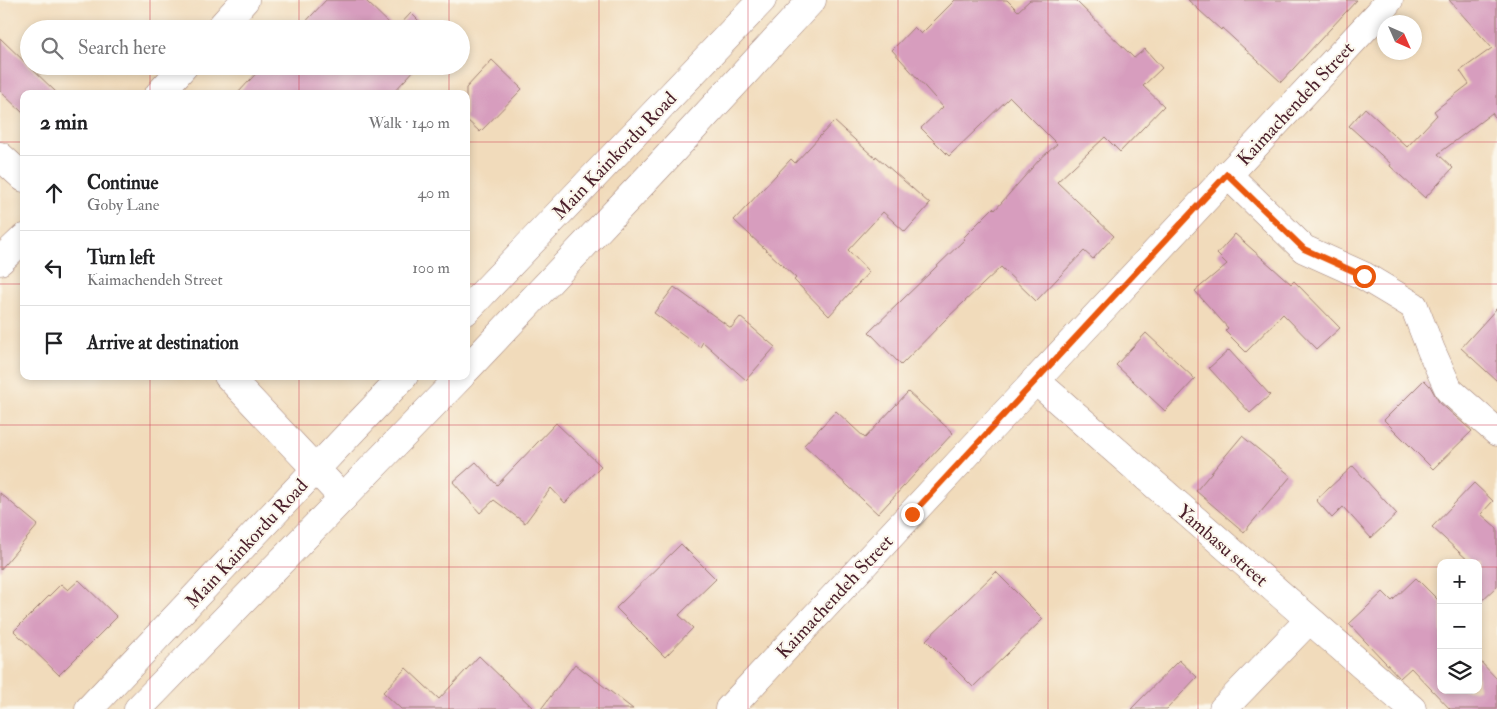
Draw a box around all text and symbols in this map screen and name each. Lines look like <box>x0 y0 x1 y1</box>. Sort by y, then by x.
north arrow <box>1377 15 1422 60</box>
search box <box>20 20 470 75</box>
icon: search <box>38 34 66 62</box>
text: Search here <box>78 36 166 60</box>
street label: Kaimachendeh Street <box>1232 37 1359 171</box>
street label: Main Kainkordu Road <box>548 86 682 225</box>
text: 2 min <box>40 109 88 136</box>
text: Walk · 140 m <box>369 113 450 133</box>
text: Continue <box>87 171 158 195</box>
icon: ahead <box>40 179 68 207</box>
text: 40 m <box>417 183 450 203</box>
text: Goby Lane <box>87 195 159 215</box>
text: Turn left <box>87 246 155 270</box>
icon: left <box>40 254 68 282</box>
text: 100 m <box>412 258 450 278</box>
route start <box>1353 265 1376 288</box>
text: Kaimachendeh Street <box>87 270 223 290</box>
icon: arrive <box>40 329 68 357</box>
text: Arrive at destination <box>87 331 239 355</box>
street label: Main Kainkordu Road <box>180 473 313 614</box>
street label: Yambasu street <box>1172 500 1273 592</box>
route end <box>901 503 924 526</box>
street label: Kaimachendeh Street <box>771 530 898 664</box>
map controls <box>1437 559 1482 694</box>
button: + <box>1437 559 1482 604</box>
button: − <box>1437 604 1482 649</box>
button: layers <box>1437 649 1482 694</box>

